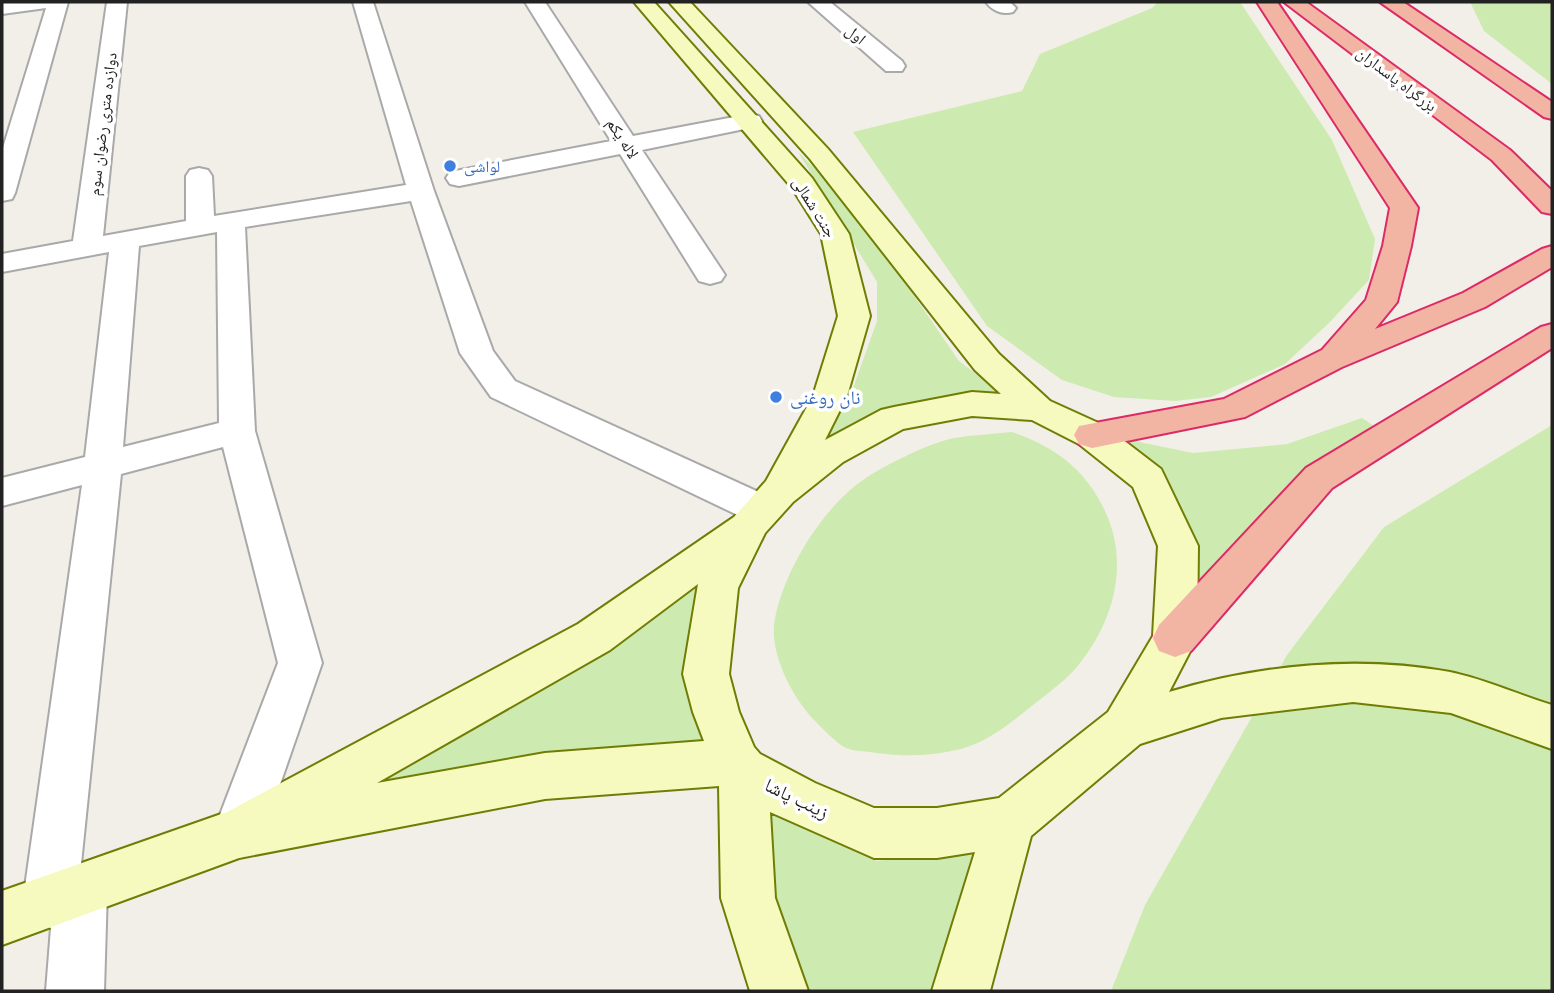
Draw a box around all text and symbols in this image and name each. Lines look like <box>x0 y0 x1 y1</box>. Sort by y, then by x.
street label: اول <box>841 20 870 49</box>
street label: بزرگراه پاسداران <box>1352 42 1441 116</box>
street label: دوازده متری رضوان سوم <box>83 51 122 197</box>
street label: لاله یکم <box>602 114 643 163</box>
place label: لواشی <box>464 156 500 177</box>
marker: لواشی <box>442 158 458 174</box>
street label: جنت شمالی <box>788 173 841 241</box>
place label: نان روغنی <box>790 385 860 409</box>
marker: نان روغنی <box>768 389 784 405</box>
street label: زینب پاشا <box>761 772 833 824</box>

